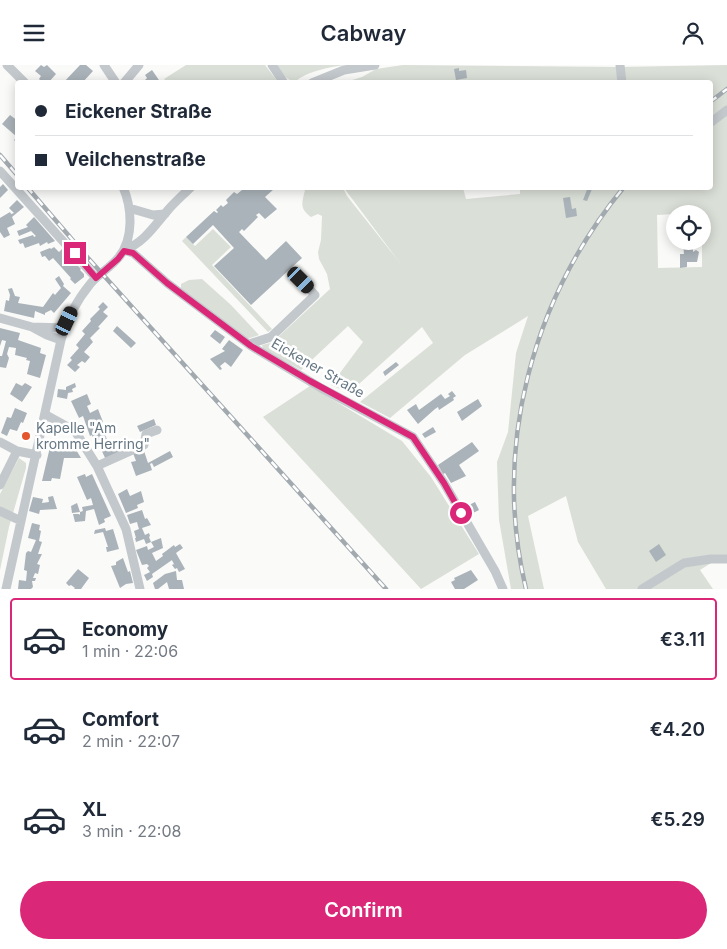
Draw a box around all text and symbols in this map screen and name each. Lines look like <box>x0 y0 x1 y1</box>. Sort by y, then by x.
icon: menu <box>20 19 48 47</box>
icon: person <box>679 19 707 47</box>
text: Cabway <box>321 20 406 46</box>
text: Eickener Straße <box>65 100 212 123</box>
text: Veilchenstraße <box>65 148 206 171</box>
map controls <box>666 205 711 250</box>
button: locate <box>666 205 711 250</box>
route end <box>64 242 86 264</box>
car <box>285 264 316 296</box>
car <box>53 304 80 338</box>
street label: Eickener Straße <box>269 334 368 401</box>
place label: Kapelle "Am kromme Herring" <box>36 419 150 452</box>
marker: Kapelle "Am kromme Herring" <box>20 430 32 442</box>
route start <box>450 502 472 524</box>
icon: car <box>22 617 67 662</box>
text: Economy <box>82 618 168 641</box>
text: €3.11 <box>660 628 705 651</box>
text: 1 min · 22:06 <box>82 641 178 661</box>
icon: car <box>22 707 67 752</box>
text: Comfort <box>82 708 159 731</box>
text: €4.20 <box>650 718 705 741</box>
text: 2 min · 22:07 <box>82 731 180 751</box>
icon: car <box>22 797 67 842</box>
text: XL <box>82 798 107 821</box>
text: €5.29 <box>651 808 705 831</box>
text: 3 min · 22:08 <box>82 821 181 841</box>
button: Confirm <box>20 881 707 939</box>

